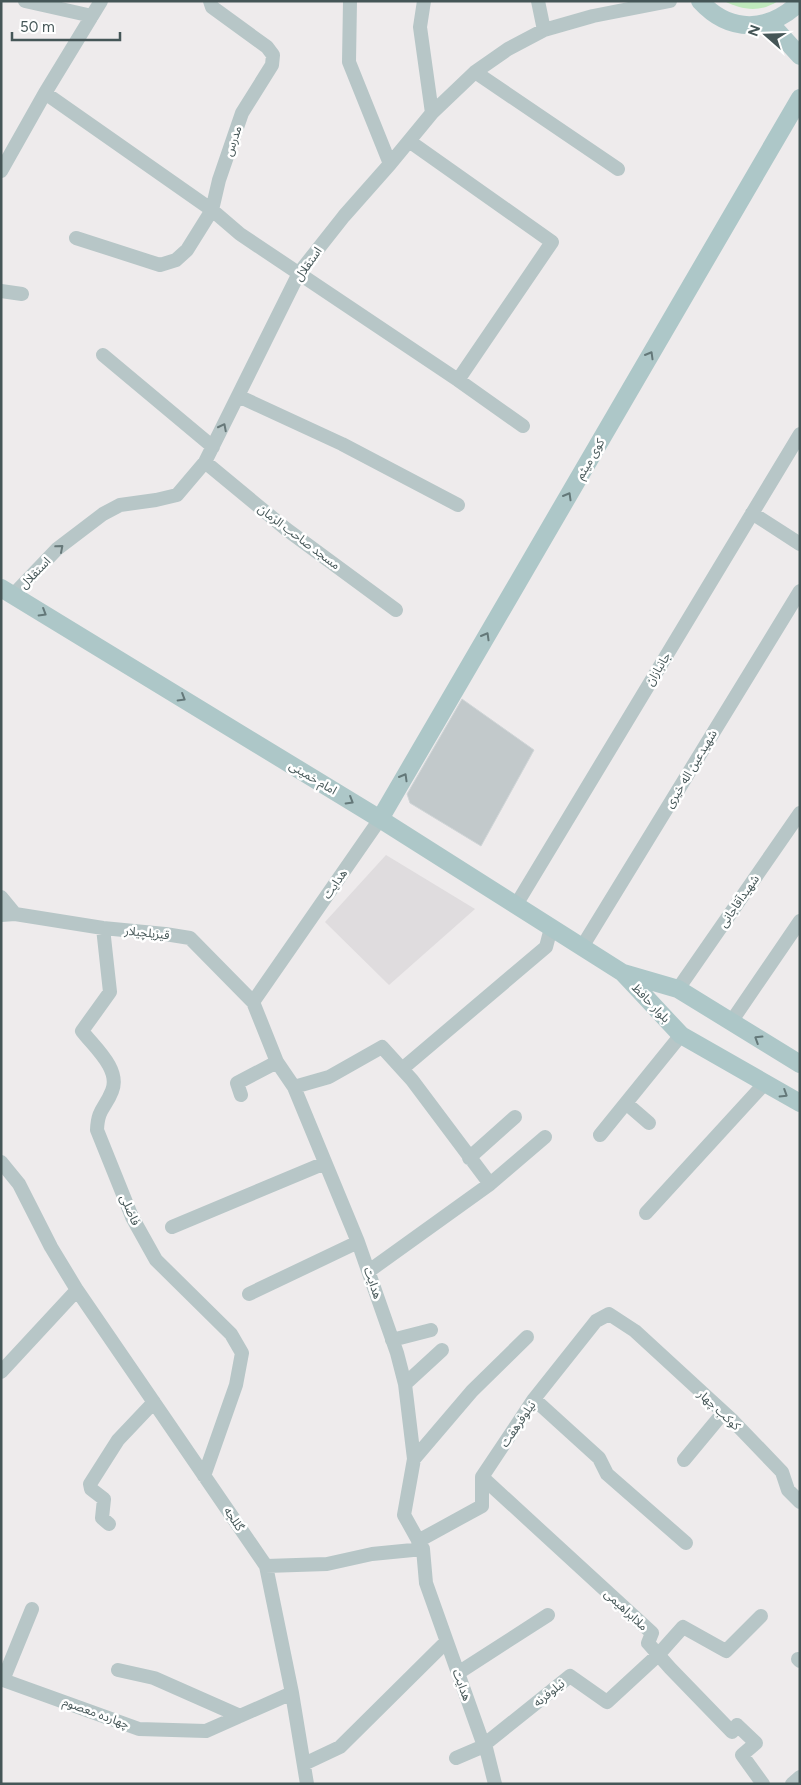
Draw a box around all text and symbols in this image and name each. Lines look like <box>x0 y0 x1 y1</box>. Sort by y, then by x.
scale bar <box>12 10 120 42</box>
north arrow <box>741 10 791 60</box>
text: 50 m <box>20 18 55 36</box>
text: N <box>744 23 764 39</box>
street label: مدرس <box>221 124 245 158</box>
street label: استقلال <box>291 244 325 284</box>
one-way arrow <box>644 352 654 361</box>
one-way arrow <box>217 423 227 432</box>
street label: کوی میثم <box>573 435 609 483</box>
one-way arrow <box>562 492 572 501</box>
street label: مسجد صاحب الزمان <box>255 502 343 573</box>
one-way arrow <box>54 545 63 554</box>
street label: استقلال <box>17 554 53 592</box>
one-way arrow <box>37 606 46 616</box>
one-way arrow <box>480 633 490 642</box>
street label: جانبازان <box>643 650 673 688</box>
one-way arrow <box>176 691 185 701</box>
street label: شهیدعین اله خیری <box>662 727 720 811</box>
street label: امام خمینی <box>286 758 339 799</box>
one-way arrow <box>398 773 408 782</box>
one-way arrow <box>345 794 354 804</box>
street label: هدایت <box>320 866 350 902</box>
street label: شهیدآقاجانی <box>716 872 762 930</box>
street label: قیزیلچیلار <box>123 924 170 943</box>
street label: بلوار حافظ <box>629 981 673 1025</box>
one-way arrow <box>755 1035 764 1045</box>
one-way arrow <box>779 1087 788 1097</box>
street label: فاضلی <box>117 1192 143 1228</box>
street label: هدایت <box>361 1265 385 1301</box>
street label: کوکب چهار <box>694 1386 744 1435</box>
street label: نیلوفرهفت <box>498 1398 539 1450</box>
street label: گللجه <box>221 1504 248 1534</box>
street label: ملاابراهیمی <box>601 1586 651 1634</box>
street label: هدایت <box>450 1667 474 1703</box>
street label: نیلوفرنه <box>531 1676 567 1710</box>
street label: چهارده معصوم <box>60 1695 131 1733</box>

